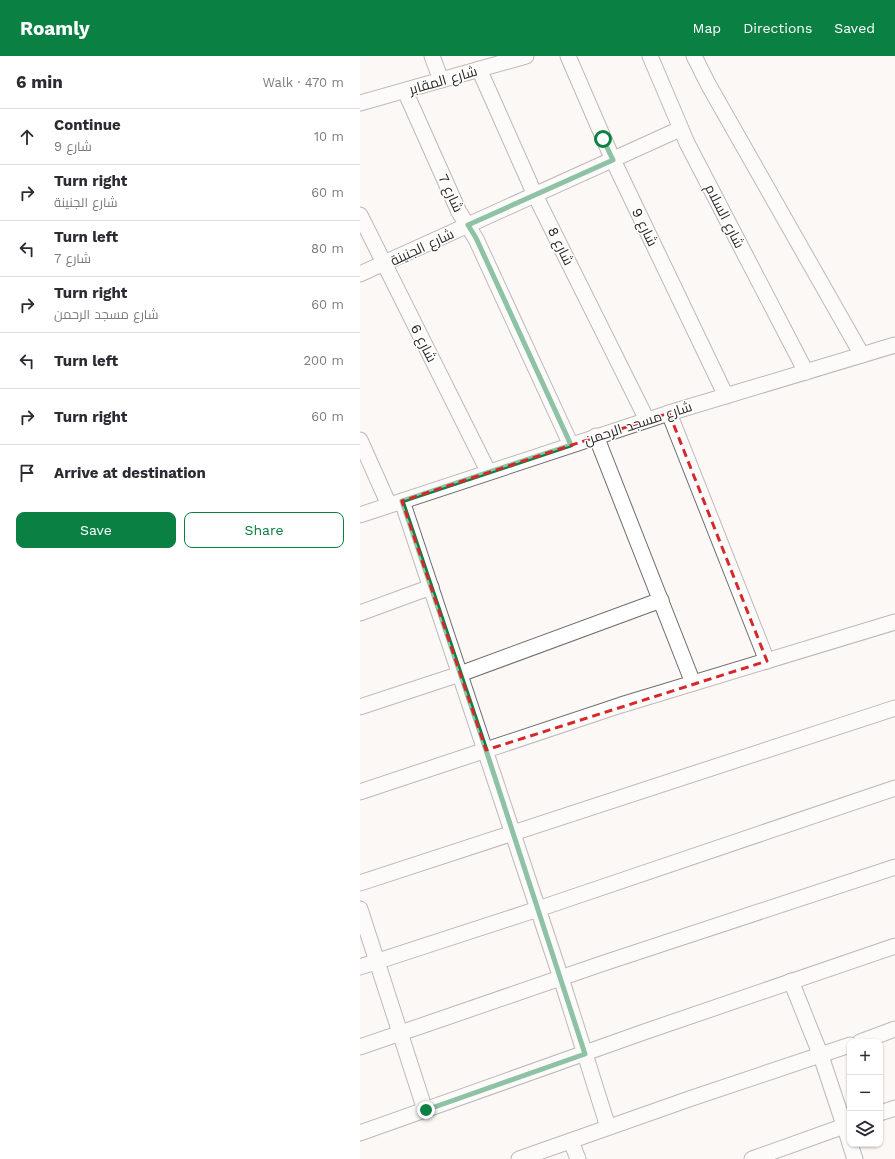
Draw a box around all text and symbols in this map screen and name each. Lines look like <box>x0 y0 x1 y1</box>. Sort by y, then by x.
text: Roamly <box>20 17 90 40</box>
text: Map <box>693 20 721 36</box>
text: Directions <box>743 20 812 36</box>
text: Saved <box>834 20 875 36</box>
street label: شارع المقابر <box>406 63 479 99</box>
text: 6 min <box>16 72 63 92</box>
text: Walk · 470 m <box>263 75 344 90</box>
text: Continue <box>54 116 121 134</box>
icon: ahead <box>16 126 38 148</box>
text: 10 m <box>314 129 344 144</box>
route start <box>594 130 612 148</box>
text: شارع 9 <box>54 139 92 154</box>
text: Turn right <box>54 172 127 190</box>
street label: شارع 7 <box>434 172 467 215</box>
street label: شارع السلام <box>700 181 748 252</box>
icon: right <box>16 182 38 204</box>
text: 60 m <box>311 185 344 200</box>
text: شارع الجنينة <box>54 195 118 210</box>
street label: شارع 9 <box>628 205 661 249</box>
street label: شارع 8 <box>544 224 577 268</box>
street label: شارع الجنينة <box>388 225 457 270</box>
text: Turn left <box>54 228 118 246</box>
icon: left <box>16 238 38 260</box>
text: 80 m <box>311 241 344 256</box>
text: شارع 7 <box>54 251 91 266</box>
text: Turn right <box>54 284 127 302</box>
icon: right <box>16 294 38 316</box>
text: 60 m <box>311 297 344 312</box>
text: شارع مسجد الرحمن <box>54 307 158 322</box>
street label: شارع 6 <box>407 321 440 365</box>
icon: left <box>16 350 38 372</box>
text: Turn left <box>54 352 118 370</box>
text: 200 m <box>303 353 344 368</box>
street label: شارع مسجد الرحمن <box>582 398 694 449</box>
icon: right <box>16 406 38 428</box>
text: Turn right <box>54 408 127 426</box>
text: 60 m <box>311 409 344 424</box>
icon: arrive <box>16 462 38 484</box>
text: Arrive at destination <box>54 464 206 482</box>
button: Save <box>16 512 176 548</box>
button: Share <box>184 512 344 548</box>
map controls <box>847 1039 883 1147</box>
button: + <box>847 1039 883 1075</box>
button: − <box>847 1075 883 1111</box>
route end <box>417 1101 435 1119</box>
button: layers <box>847 1111 883 1147</box>

